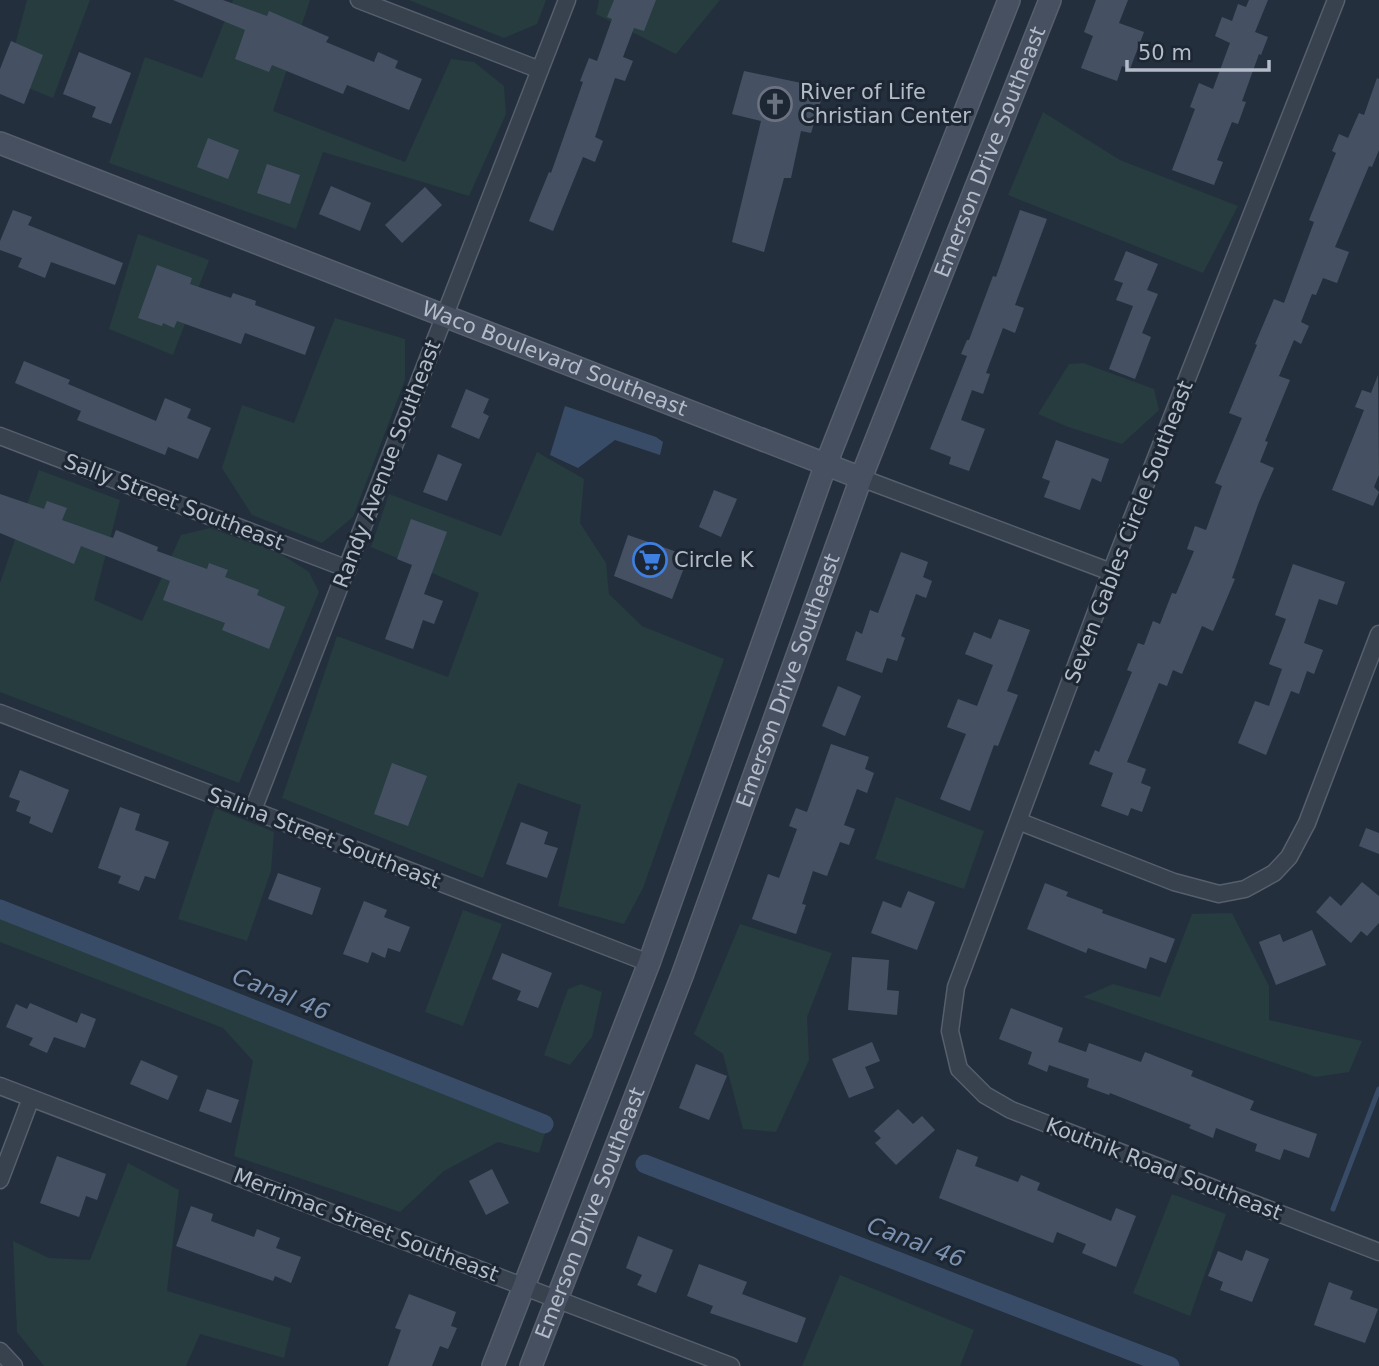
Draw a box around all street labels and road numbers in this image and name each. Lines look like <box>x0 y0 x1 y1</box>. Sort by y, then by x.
street label: Emerson Drive Southeast <box>930 23 1050 281</box>
street label: Waco Boulevard Southeast <box>419 296 690 421</box>
street label: Randy Avenue Southeast <box>329 337 445 591</box>
street label: Seven Gables Circle Southeast <box>1060 377 1198 687</box>
street label: Sally Street Southeast <box>61 449 287 555</box>
street label: Emerson Drive Southeast <box>732 551 845 811</box>
street label: Salina Street Southeast <box>204 783 444 893</box>
street label: Emerson Drive Southeast <box>531 1084 650 1342</box>
street label: Koutnik Road Southeast <box>1043 1113 1285 1225</box>
street label: Merrimac Street Southeast <box>230 1163 502 1287</box>

